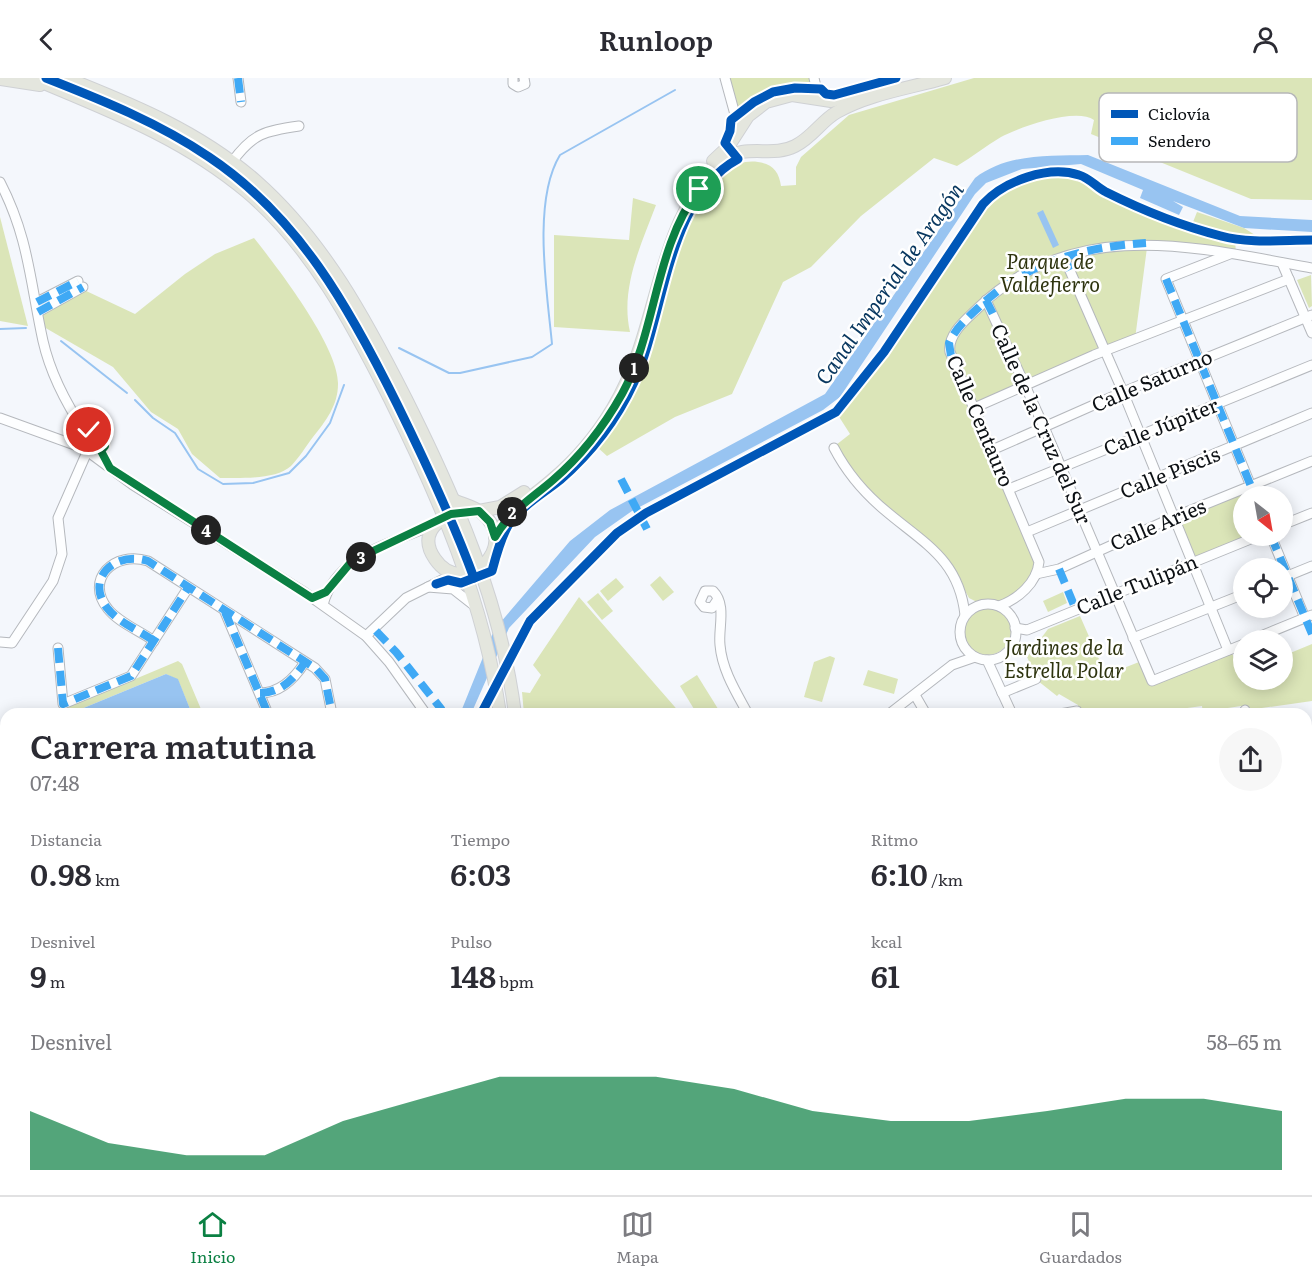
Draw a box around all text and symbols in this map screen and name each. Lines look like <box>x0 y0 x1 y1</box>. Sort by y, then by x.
text: Runloop <box>599 19 713 59</box>
icon: back <box>30 23 63 56</box>
icon: person <box>1249 23 1282 56</box>
legend <box>1099 93 1297 162</box>
text: Ciclovía <box>1148 101 1211 125</box>
text: Sendero <box>1148 128 1211 152</box>
pin <box>673 163 724 214</box>
icon: arrive <box>682 172 715 205</box>
water label: Canal Imperial de Aragón <box>806 175 970 390</box>
park label: Parque de Valdefierro <box>1000 245 1100 298</box>
street label: Calle de la Cruz del Sur <box>985 318 1101 529</box>
street label: Calle Saturno <box>1086 340 1216 418</box>
street label: Calle Centauro <box>941 350 1023 491</box>
pin: 1 <box>619 353 649 383</box>
text: 1 <box>631 356 637 380</box>
street label: Calle Júpiter <box>1098 388 1223 462</box>
pin <box>63 404 114 455</box>
icon: check <box>72 413 105 446</box>
street label: Calle Piscis <box>1115 437 1224 505</box>
north arrow <box>1233 486 1293 546</box>
map controls <box>1233 486 1293 690</box>
street label: Calle Aries <box>1105 489 1210 557</box>
pin: 2 <box>497 497 527 527</box>
text: 2 <box>508 500 516 524</box>
pin: 4 <box>191 515 221 545</box>
text: 4 <box>201 518 211 542</box>
pin: 3 <box>346 542 376 572</box>
text: 3 <box>357 545 365 569</box>
street label: Calle Tulipán <box>1071 545 1202 621</box>
button: locate <box>1233 558 1293 618</box>
button: layers <box>1233 630 1293 690</box>
park label: Jardines de la Estrella Polar <box>1004 631 1124 684</box>
text: Carrera matutina <box>30 720 316 769</box>
button: share <box>1219 728 1282 791</box>
text: 07:48 <box>30 767 80 797</box>
text: Distancia <box>30 827 102 851</box>
text: Tiempo <box>450 827 510 851</box>
text: Ritmo <box>871 827 918 851</box>
text: 0.98 <box>30 851 92 895</box>
text: 6:03 <box>450 851 511 895</box>
text: 6:10 <box>871 851 928 895</box>
text: km <box>92 867 120 891</box>
text: /km <box>928 867 963 891</box>
text: Desnivel <box>30 929 95 953</box>
text: Pulso <box>450 929 492 953</box>
text: kcal <box>871 929 902 953</box>
text: 9 <box>30 953 47 997</box>
text: 148 <box>450 953 496 997</box>
text: 61 <box>871 953 900 997</box>
text: m <box>47 969 65 993</box>
text: bpm <box>496 969 534 993</box>
text: Desnivel <box>30 1026 112 1056</box>
text: 58–65 m <box>1207 1026 1282 1056</box>
tab: Inicio <box>190 1208 235 1268</box>
tab: Mapa <box>616 1208 659 1268</box>
tab: Guardados <box>1039 1208 1122 1268</box>

